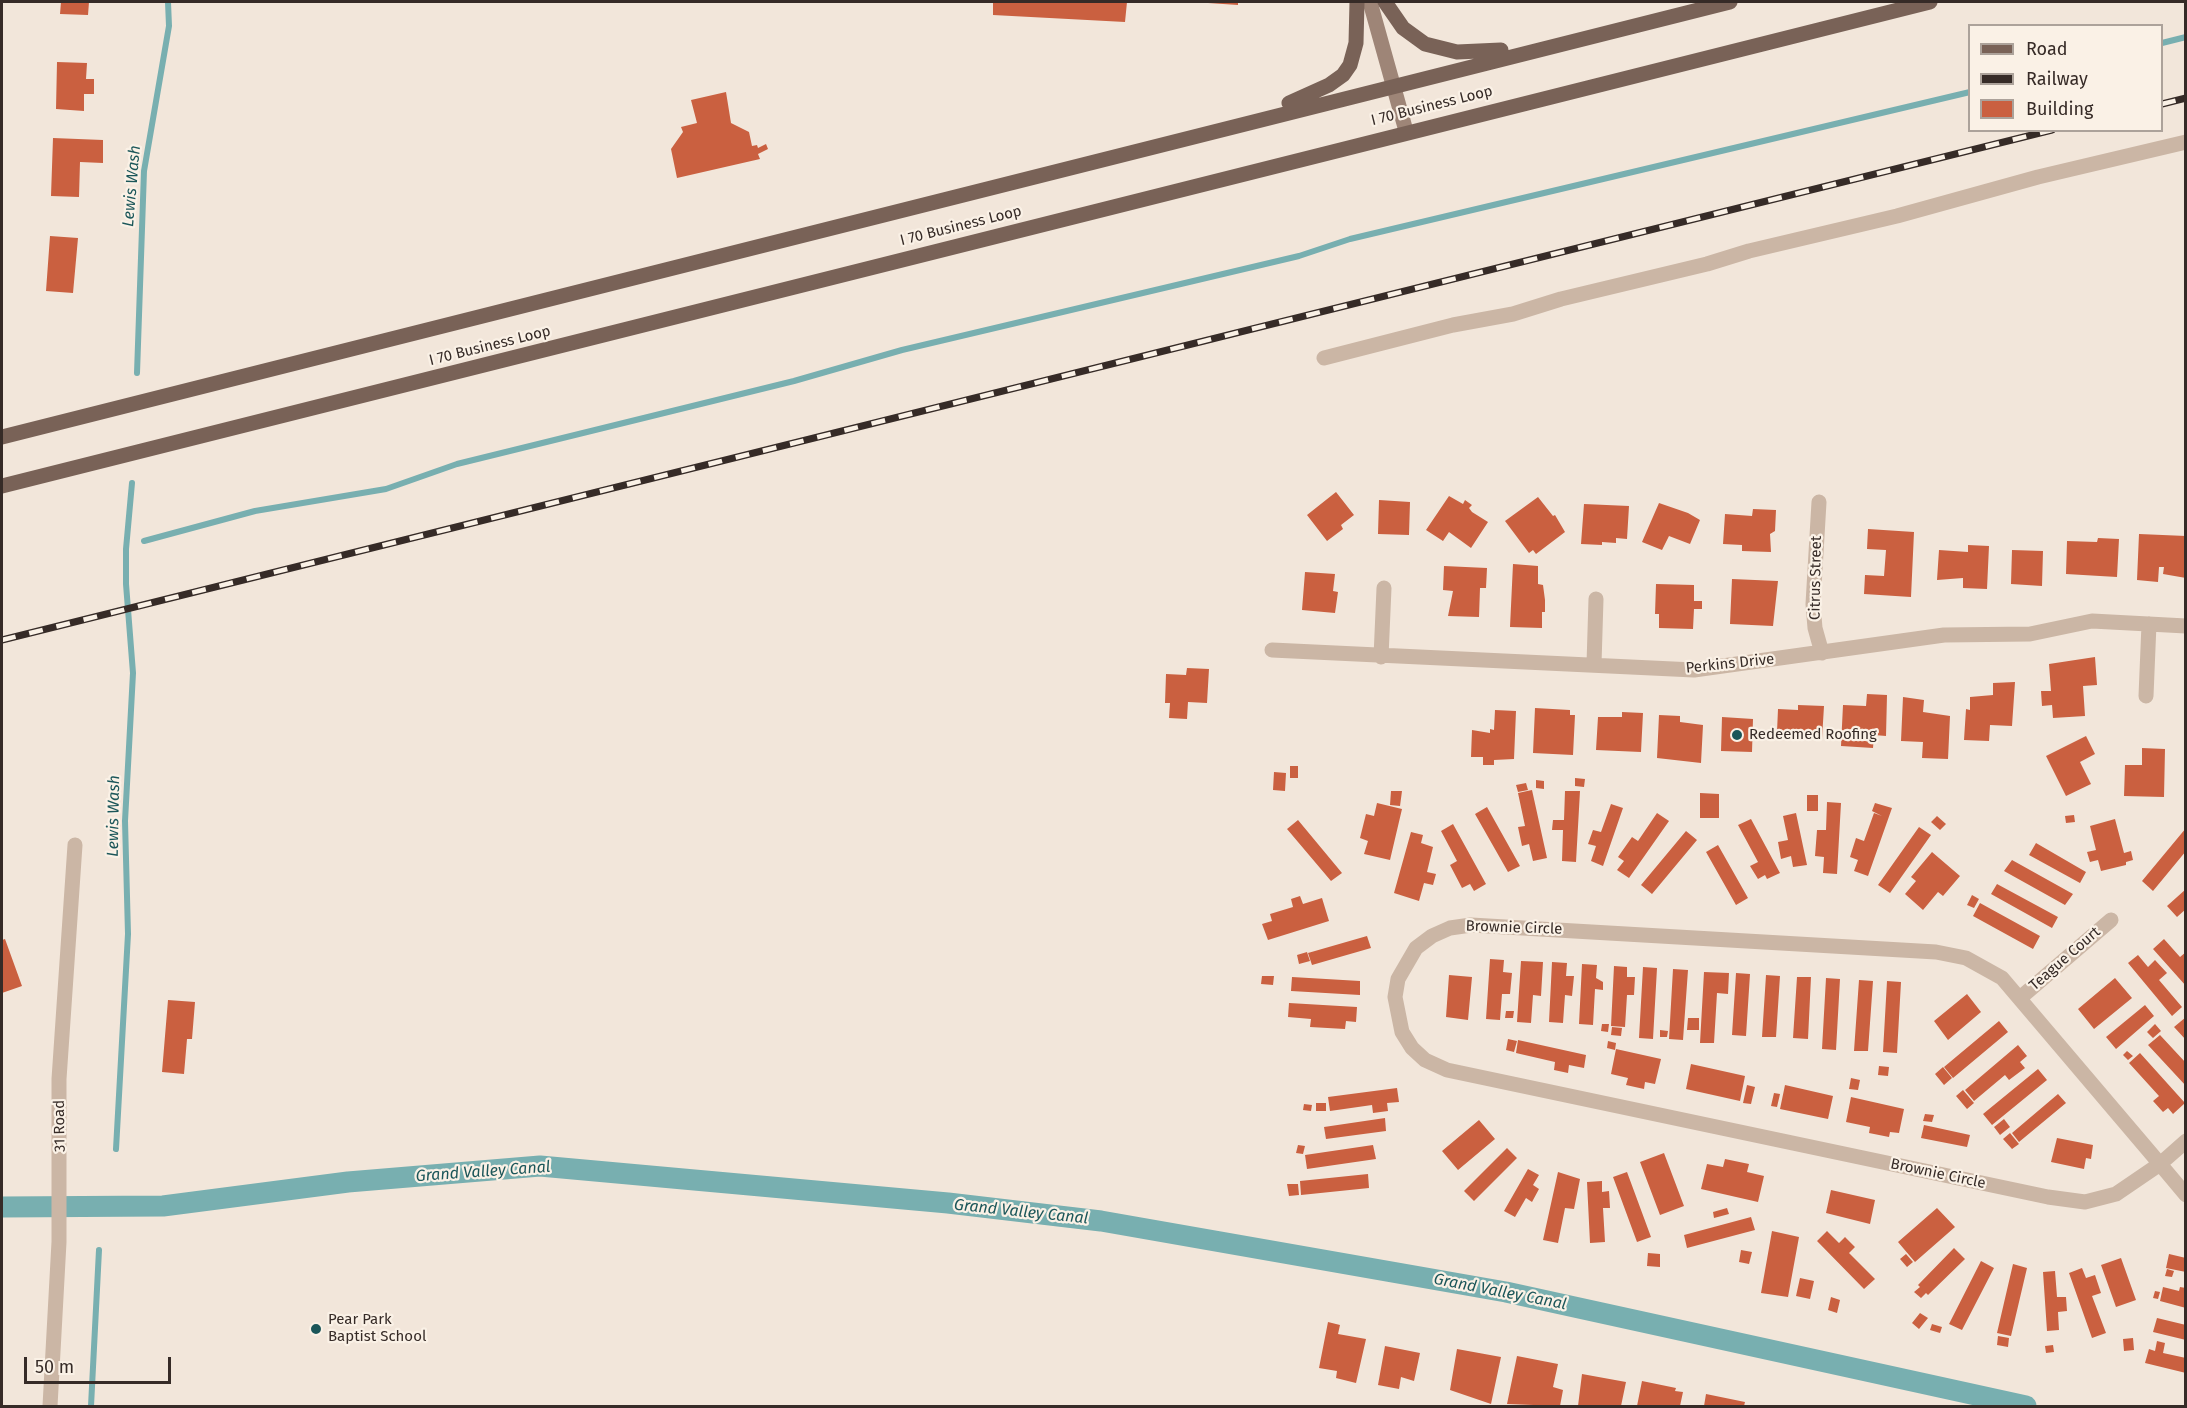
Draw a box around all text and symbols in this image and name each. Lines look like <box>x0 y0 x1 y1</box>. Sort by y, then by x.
legend <box>1968 24 2163 132</box>
text: Road <box>2026 38 2068 60</box>
text: Railway <box>2026 68 2088 90</box>
street label: I 70 Business Loop <box>1369 82 1495 130</box>
text: Building <box>2026 98 2093 120</box>
water label: Lewis Wash <box>119 144 145 228</box>
street label: I 70 Business Loop <box>898 202 1024 250</box>
street label: I 70 Business Loop <box>427 322 553 370</box>
street label: Citrus Street <box>1806 536 1826 620</box>
street label: Perkins Drive <box>1685 650 1775 678</box>
place label: Redeemed Roofing <box>1749 726 1877 744</box>
marker: Redeemed Roofing <box>1730 728 1744 742</box>
water label: Lewis Wash <box>104 775 124 857</box>
street label: Brownie Circle <box>1465 917 1563 939</box>
street label: Teague Court <box>2026 923 2104 995</box>
street label: 31 Road <box>51 1100 69 1152</box>
street label: Brownie Circle <box>1889 1155 1987 1193</box>
water label: Grand Valley Canal <box>415 1158 551 1186</box>
water label: Grand Valley Canal <box>953 1195 1089 1229</box>
water label: Grand Valley Canal <box>1432 1270 1568 1314</box>
place label: Pear Park Baptist School <box>328 1311 426 1346</box>
marker: Pear Park Baptist School <box>309 1322 323 1336</box>
scale bar <box>27 1345 174 1383</box>
text: 50 m <box>35 1356 74 1378</box>

